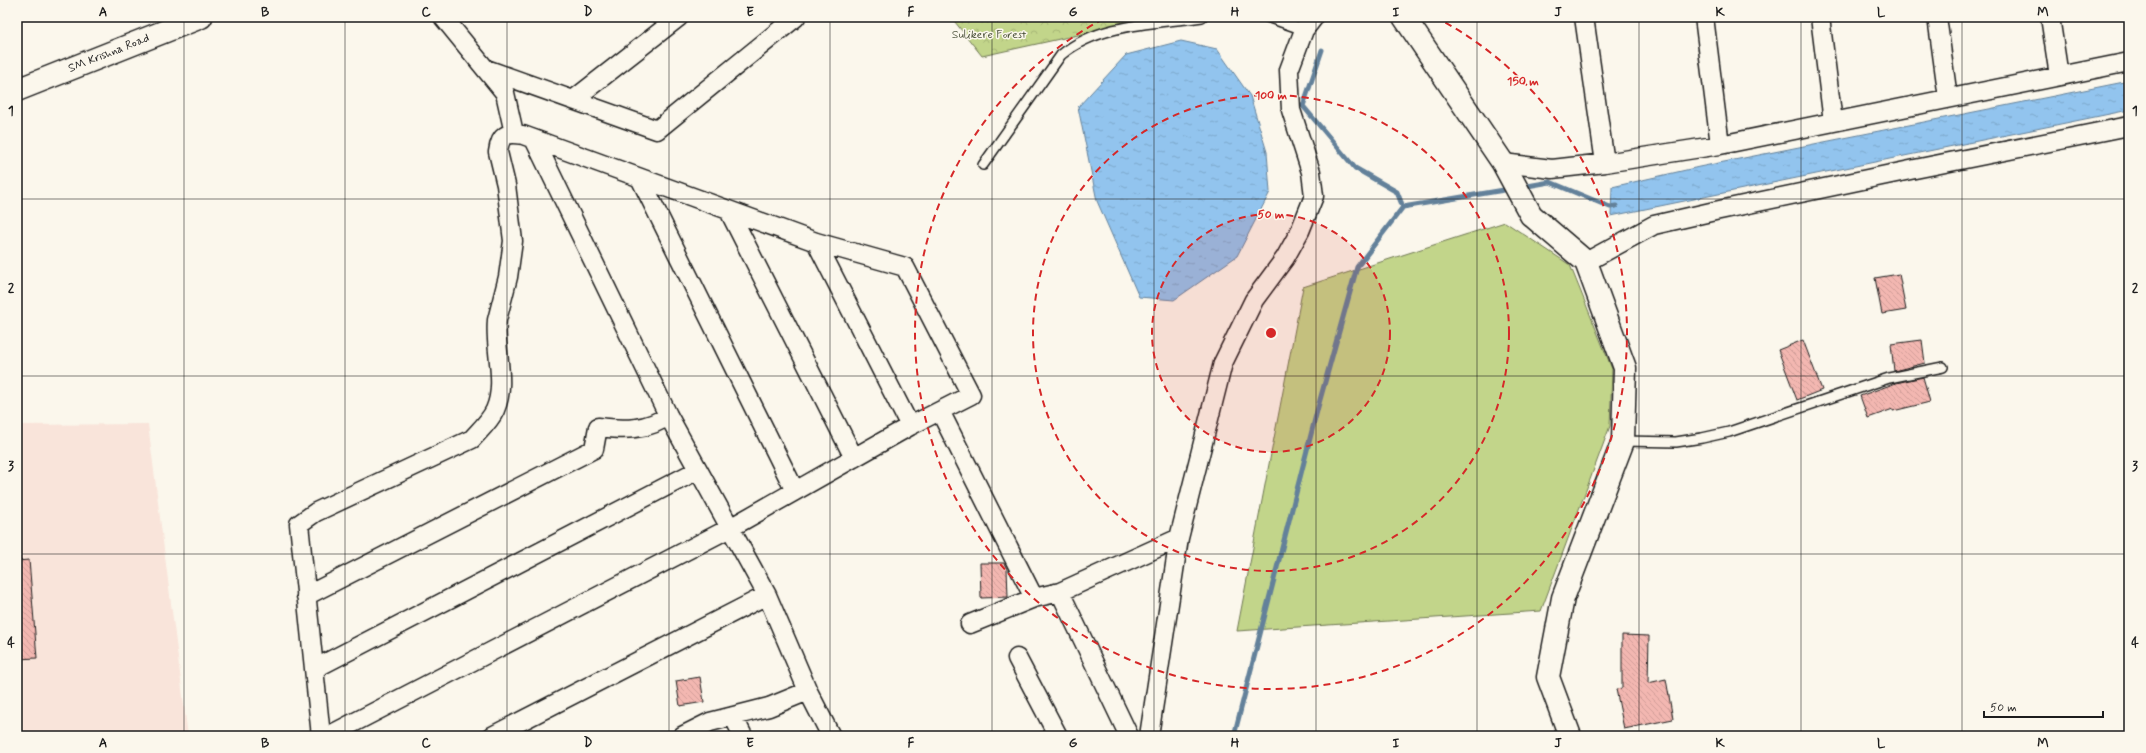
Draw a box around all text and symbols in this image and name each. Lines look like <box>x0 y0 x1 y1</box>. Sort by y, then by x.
text: A <box>99 4 107 21</box>
text: B <box>261 4 270 21</box>
text: C <box>421 4 431 21</box>
text: D <box>584 4 593 21</box>
text: E <box>746 4 754 21</box>
text: F <box>908 4 915 21</box>
text: G <box>1069 4 1078 21</box>
text: H <box>1231 4 1240 21</box>
text: I <box>1393 4 1400 21</box>
text: J <box>1554 4 1562 21</box>
text: K <box>1715 4 1725 21</box>
text: L <box>1877 4 1886 21</box>
text: M <box>2037 4 2049 21</box>
park label: Sulikere Forest <box>952 27 1027 43</box>
street label: SM Krishna Road <box>66 30 152 77</box>
text: 150 m <box>1507 74 1539 90</box>
text: 100 m <box>1255 88 1288 104</box>
text: 1 <box>8 103 14 120</box>
text: 1 <box>2132 103 2138 120</box>
text: 50 m <box>1258 207 1285 223</box>
text: 2 <box>8 280 15 297</box>
text: 2 <box>2132 280 2139 297</box>
centre of rings <box>1264 326 1278 340</box>
text: 3 <box>8 458 14 475</box>
text: 3 <box>2132 458 2138 475</box>
text: 4 <box>7 635 15 652</box>
text: 4 <box>2131 635 2139 652</box>
scale bar <box>1984 693 2103 719</box>
text: 50 m <box>1990 700 2017 716</box>
text: A <box>99 735 107 752</box>
text: B <box>261 735 270 752</box>
text: C <box>421 735 431 752</box>
text: D <box>584 735 593 752</box>
text: E <box>746 735 754 752</box>
text: F <box>908 735 915 752</box>
text: G <box>1069 735 1078 752</box>
text: H <box>1231 735 1240 752</box>
text: I <box>1393 735 1400 752</box>
text: J <box>1554 735 1562 752</box>
text: K <box>1715 735 1725 752</box>
text: L <box>1877 735 1886 752</box>
text: M <box>2037 735 2049 752</box>

